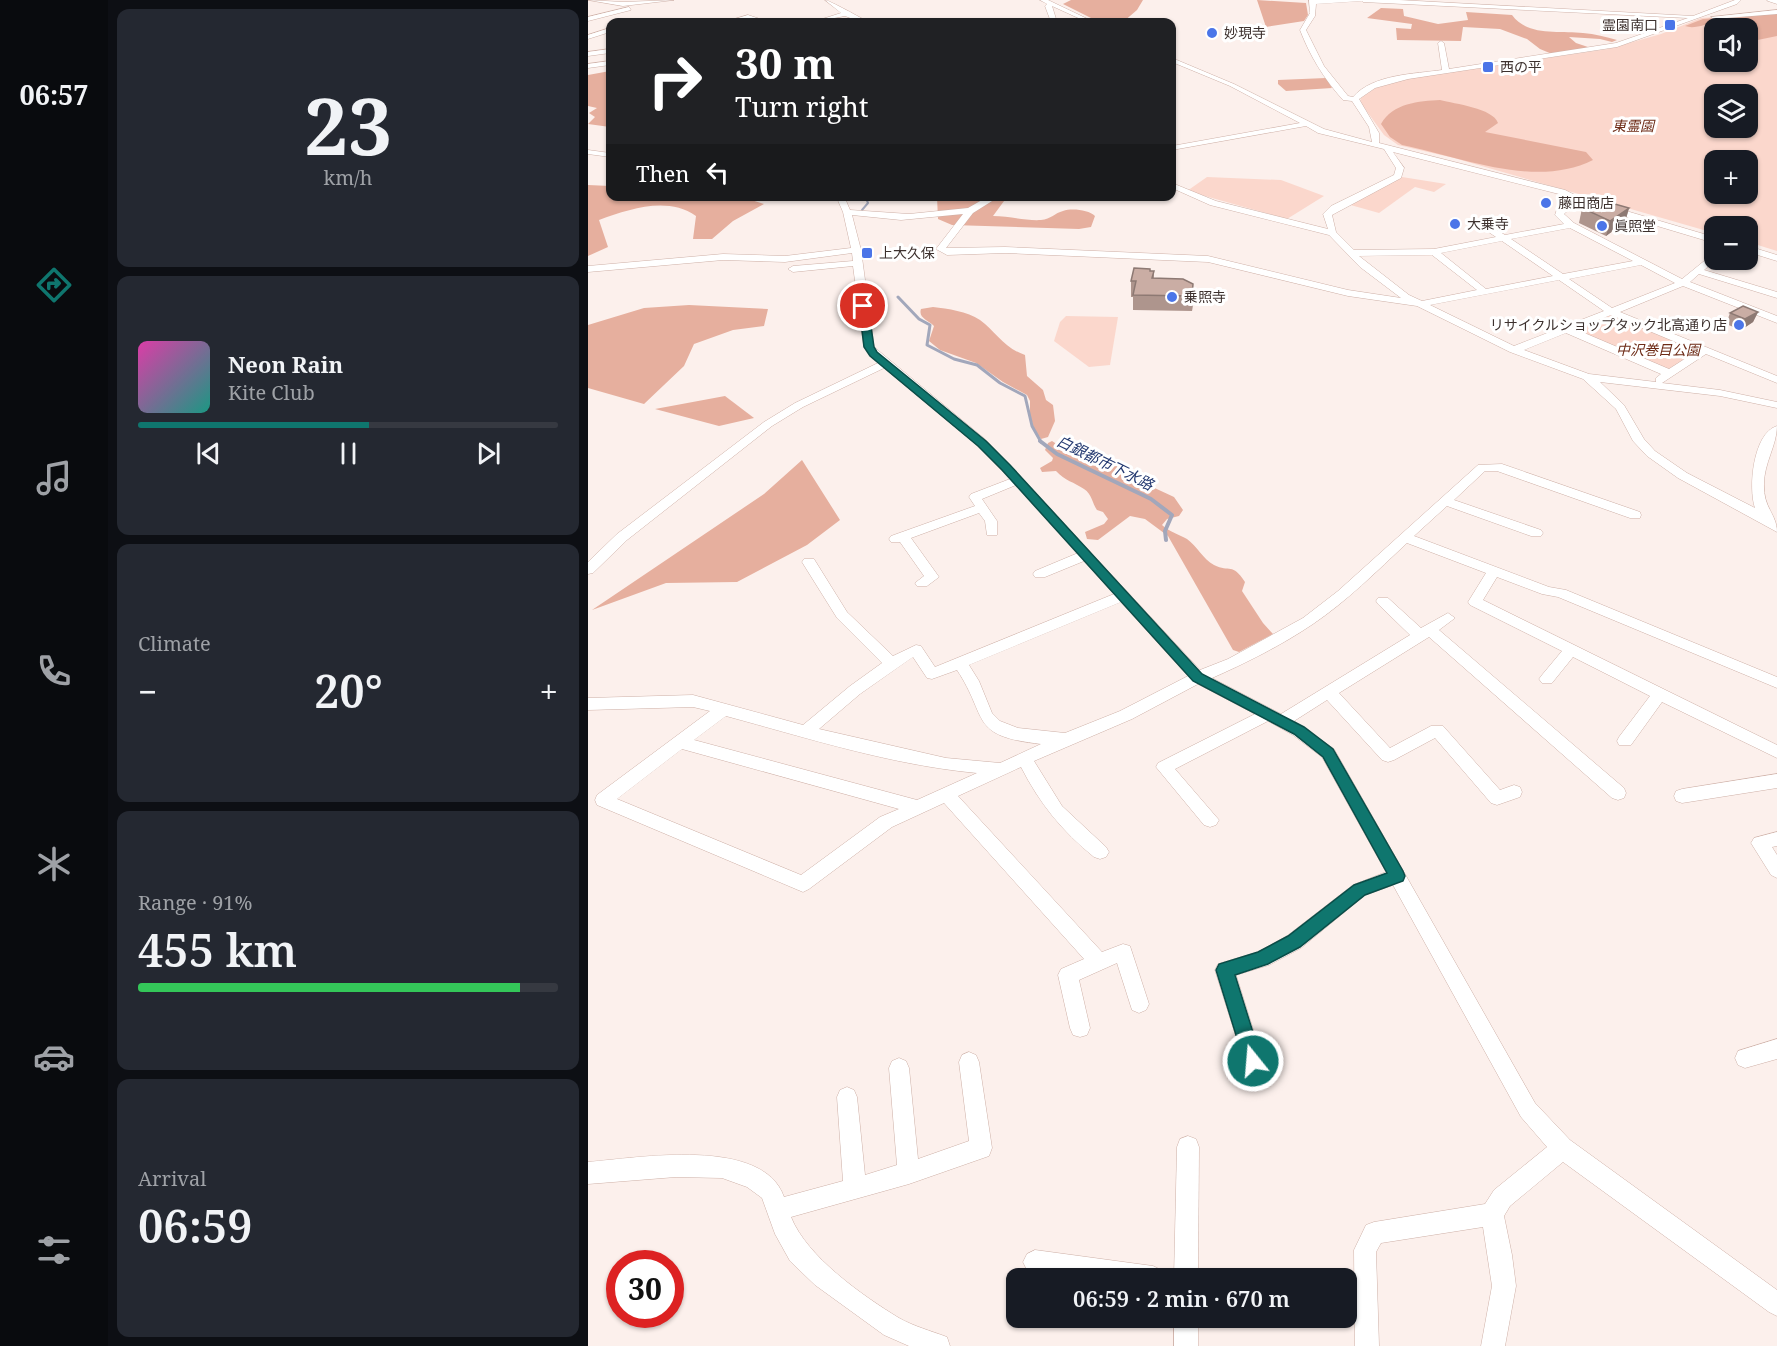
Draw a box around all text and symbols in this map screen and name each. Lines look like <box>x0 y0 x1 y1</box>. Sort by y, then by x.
place label: 霊園南口 <box>1602 15 1658 34</box>
marker: 霊園南口 <box>1663 18 1677 32</box>
map controls <box>1704 18 1758 270</box>
button: sound <box>1704 18 1758 72</box>
place label: 妙現寺 <box>1224 23 1266 42</box>
marker: 妙現寺 <box>1205 26 1219 40</box>
text: 30 m <box>735 34 835 91</box>
icon: right <box>636 42 714 120</box>
place label: 西の平 <box>1500 57 1542 76</box>
marker: 西の平 <box>1481 60 1495 74</box>
text: 23 <box>304 72 392 178</box>
text: 06:57 <box>19 76 89 113</box>
button: layers <box>1704 84 1758 138</box>
text: Turn right <box>735 88 868 125</box>
park label: 東霊園 <box>1612 116 1656 135</box>
button: + <box>1704 150 1758 204</box>
icon: left <box>701 156 734 189</box>
text: Then <box>636 158 689 188</box>
text: km/h <box>323 164 373 191</box>
place label: 藤田商店 <box>1558 193 1614 212</box>
marker: 藤田商店 <box>1539 196 1553 210</box>
place label: 大乗寺 <box>1467 214 1509 233</box>
place label: 眞照堂 <box>1614 216 1656 235</box>
button: − <box>1704 216 1758 270</box>
marker: 大乗寺 <box>1448 217 1462 231</box>
marker: 眞照堂 <box>1595 219 1609 233</box>
place label: 上大久保 <box>879 243 935 262</box>
marker: 上大久保 <box>860 246 874 260</box>
icon: directions <box>33 264 75 306</box>
pin <box>837 280 888 331</box>
place label: 乗照寺 <box>1184 287 1226 306</box>
icon: arrive <box>846 289 879 322</box>
marker: 乗照寺 <box>1165 290 1179 304</box>
place label: リサイクルショップタック北高通り店 <box>1490 315 1727 334</box>
marker: リサイクルショップタック北高通り店 <box>1732 318 1746 332</box>
park label: 中沢巻目公園 <box>1616 340 1702 359</box>
text: Neon Rain <box>228 349 343 379</box>
text: Kite Club <box>228 379 315 406</box>
water label: 白銀都市下水路 <box>1054 430 1159 495</box>
icon: previous <box>192 437 225 470</box>
icon: pause <box>332 437 365 470</box>
icon: next <box>472 437 505 470</box>
icon: music <box>33 457 75 499</box>
text: Climate <box>138 630 211 657</box>
icon: phone <box>33 650 75 692</box>
text: 20° <box>314 660 383 721</box>
text: − <box>138 669 157 714</box>
text: + <box>540 669 558 714</box>
icon: climate <box>33 843 75 885</box>
text: Range · 91% <box>138 889 252 916</box>
text: 455 km <box>138 919 297 980</box>
position arrow <box>1221 1029 1285 1093</box>
icon: car <box>33 1036 75 1078</box>
text: Arrival <box>138 1165 206 1192</box>
text: 06:59 <box>138 1195 253 1256</box>
icon: filters <box>33 1229 75 1271</box>
speed limit sign: 30 <box>606 1250 684 1328</box>
text: 06:59 · 2 min · 670 m <box>1073 1283 1290 1313</box>

